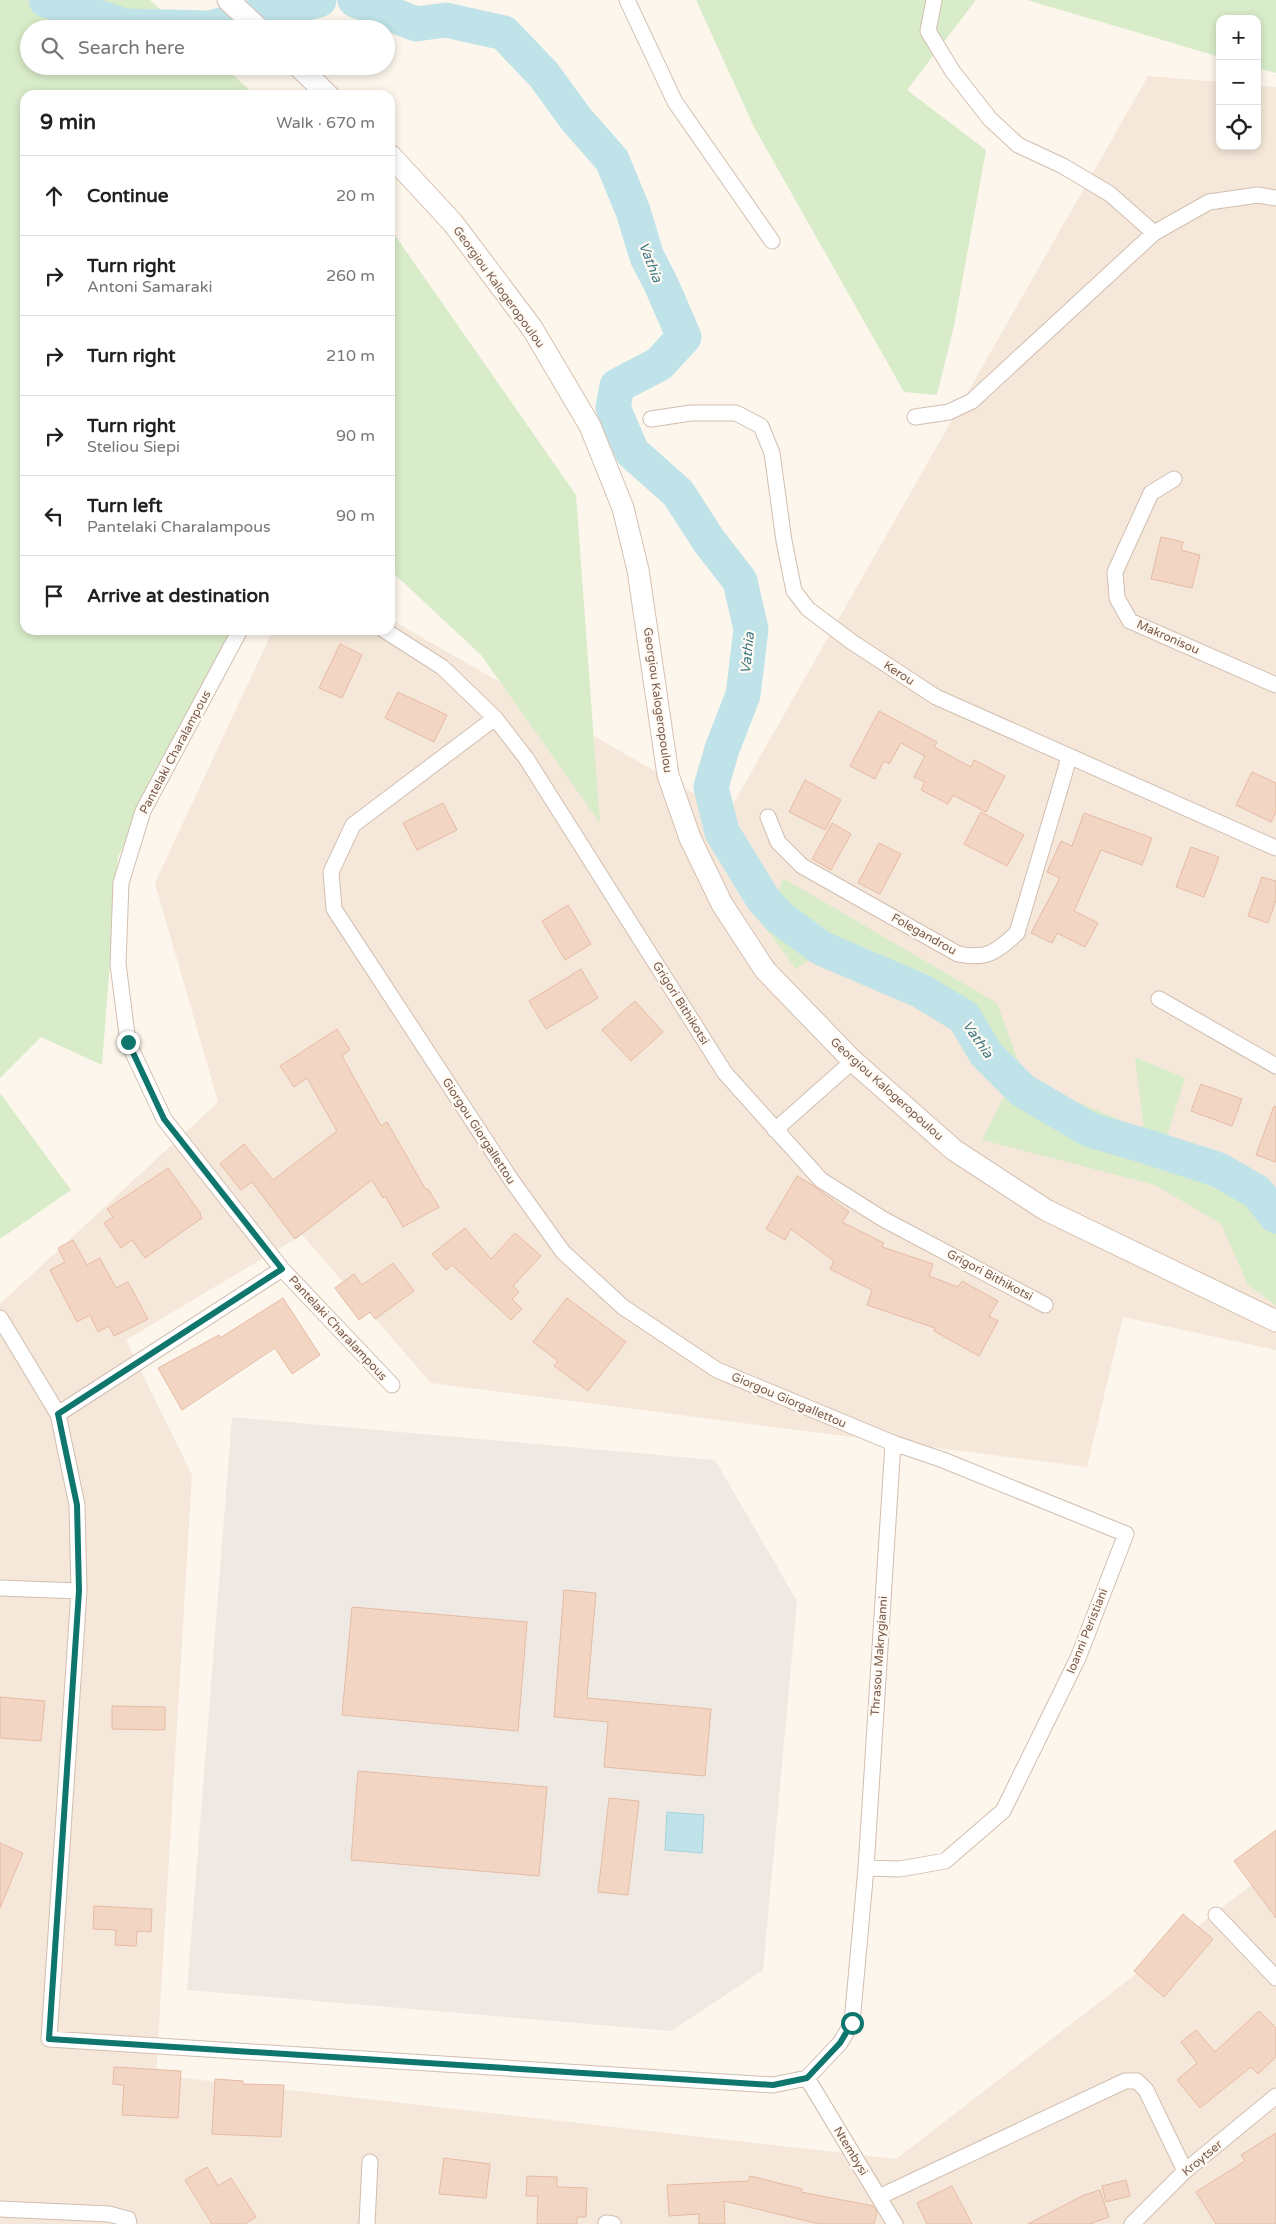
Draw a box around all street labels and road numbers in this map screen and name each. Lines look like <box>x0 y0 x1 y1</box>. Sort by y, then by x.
street label: Georgiou Kalogeropoulou <box>450 224 548 350</box>
street label: Makronisou <box>1134 617 1202 657</box>
street label: Georgiou Kalogeropoulou <box>641 626 675 774</box>
street label: Kerou <box>881 658 917 688</box>
street label: Pantelaki Charalampous <box>136 688 214 816</box>
street label: Folegandrou <box>889 910 959 958</box>
street label: Grigori Bithikotsi <box>650 959 712 1047</box>
street label: Georgiou Kalogeropoulou <box>828 1035 946 1143</box>
street label: Giorgou Giorgallettou <box>439 1075 519 1187</box>
street label: Grigori Bithikotsi <box>945 1246 1035 1304</box>
street label: Pantelaki Charalampous <box>286 1273 390 1383</box>
street label: Giorgou Giorgallettou <box>729 1369 849 1431</box>
street label: Ioanni Peristiani <box>1064 1586 1110 1676</box>
street label: Thrasou Makrygianni <box>868 1596 890 1716</box>
street label: Ntembysi <box>831 2124 871 2178</box>
street label: Kroytser <box>1179 2137 1225 2179</box>

